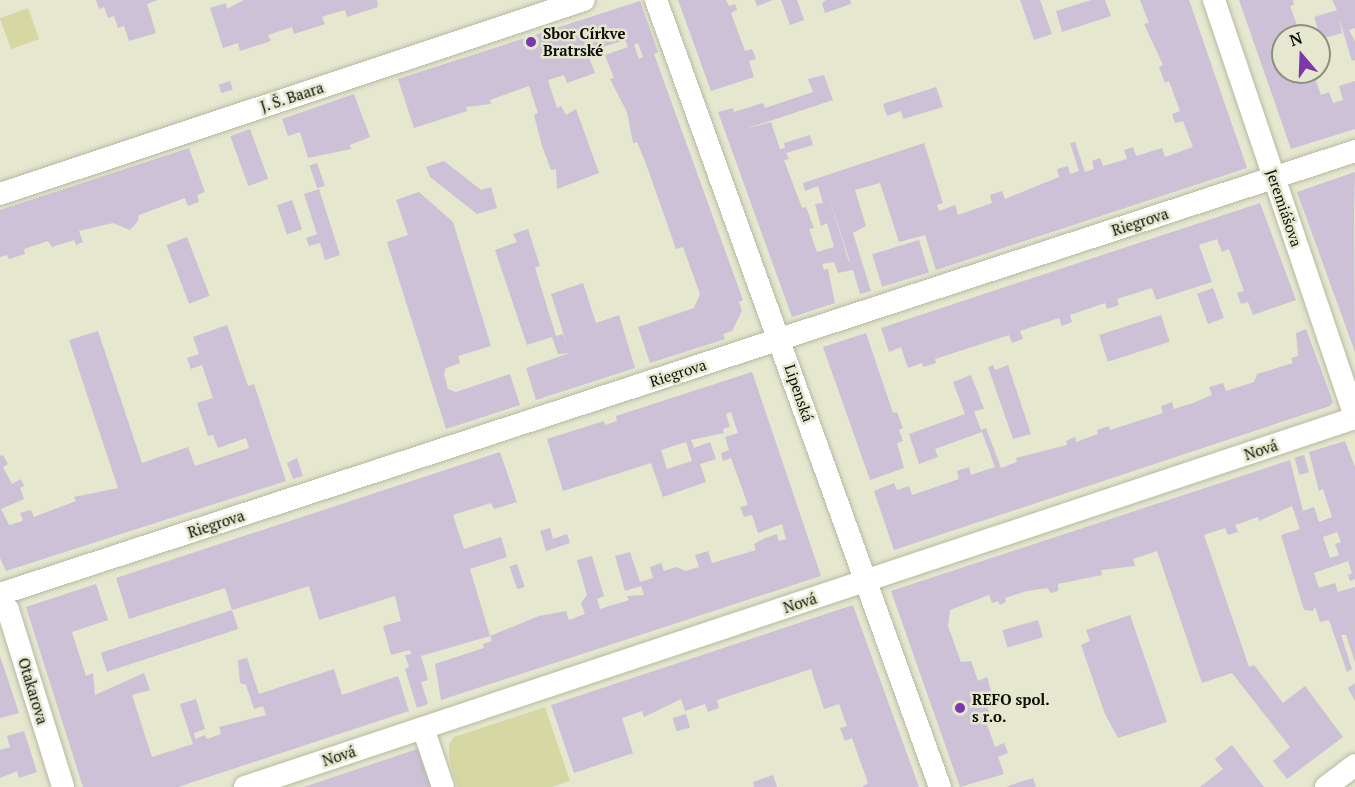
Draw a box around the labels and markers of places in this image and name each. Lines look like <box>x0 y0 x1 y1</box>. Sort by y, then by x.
place label: Sbor Církve Bratrské <box>543 24 625 59</box>
marker: Sbor Církve Bratrské <box>524 35 538 49</box>
place label: REFO spol. s r.o. <box>972 690 1050 725</box>
marker: REFO spol. s r.o. <box>953 701 967 715</box>

